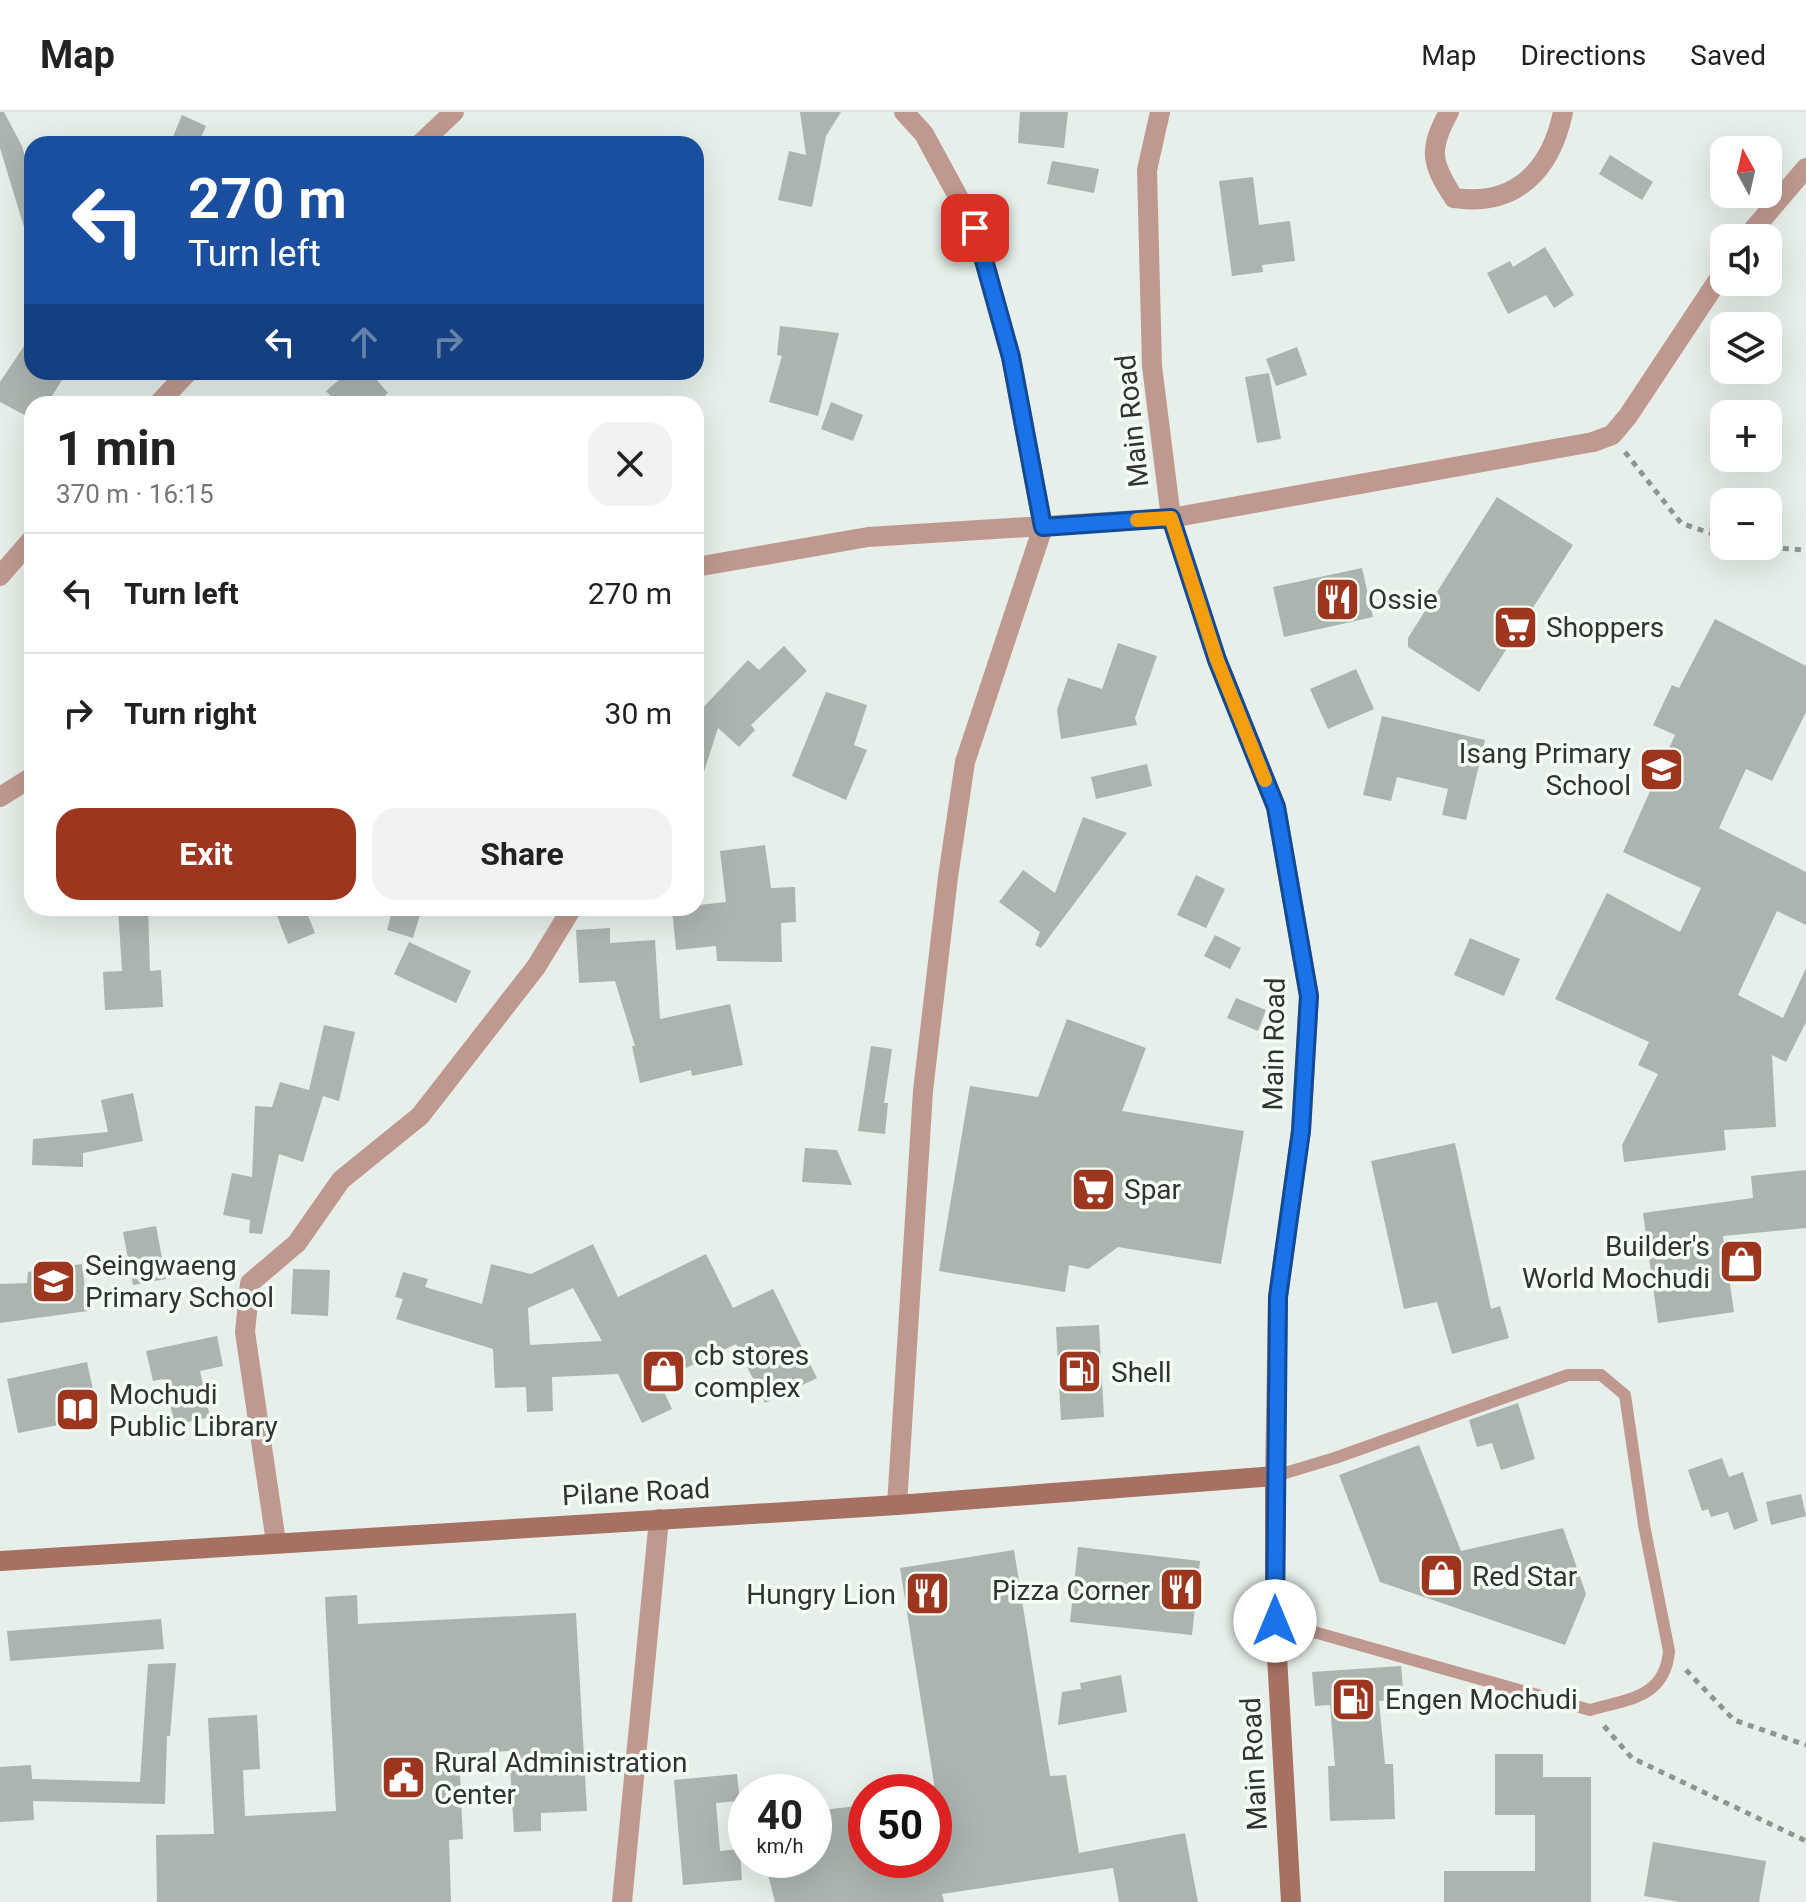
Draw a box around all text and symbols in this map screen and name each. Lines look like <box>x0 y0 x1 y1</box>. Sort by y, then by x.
text: Map <box>40 33 115 77</box>
text: Map <box>1421 39 1477 72</box>
text: Directions <box>1521 39 1646 72</box>
text: Saved <box>1690 39 1766 72</box>
north arrow <box>1710 136 1782 208</box>
map controls <box>1710 136 1782 560</box>
text: 270 m <box>188 166 347 232</box>
icon: left <box>56 168 160 272</box>
pin <box>941 194 1009 262</box>
icon: arrive <box>953 206 997 250</box>
button: sound <box>1710 224 1782 296</box>
text: Turn left <box>188 233 321 275</box>
button: layers <box>1710 312 1782 384</box>
icon: left <box>258 320 302 364</box>
icon: ahead <box>342 320 386 364</box>
icon: right <box>426 320 470 364</box>
street label: Main Road <box>1109 353 1155 489</box>
button: + <box>1710 400 1782 472</box>
text: 1 min <box>56 420 177 477</box>
button: close <box>588 422 672 506</box>
text: 370 m · 16:15 <box>56 479 214 509</box>
button: − <box>1710 488 1782 560</box>
icon: left <box>56 571 100 615</box>
restaurant icon: Ossie <box>1313 575 1361 623</box>
text: Turn left <box>124 576 239 611</box>
text: 270 m <box>588 576 672 611</box>
place label: Ossie <box>1368 583 1438 616</box>
supermarket icon: Shoppers <box>1491 603 1539 651</box>
place label: Shoppers <box>1546 611 1664 644</box>
icon: right <box>56 691 100 735</box>
text: Turn right <box>124 696 257 731</box>
text: 30 m <box>605 696 672 731</box>
place label: Isang Primary School <box>1459 737 1631 802</box>
school or university icon: Isang Primary School <box>1638 745 1686 793</box>
button: Exit <box>56 808 356 900</box>
button: Share <box>372 808 672 900</box>
street label: Main Road <box>1256 977 1292 1111</box>
supermarket icon: Spar <box>1069 1165 1117 1213</box>
place label: Spar <box>1124 1173 1182 1206</box>
place label: Builder's World Mochudi <box>1522 1230 1710 1295</box>
shop icon: Builder's World Mochudi <box>1717 1238 1765 1286</box>
place label: Seingwaeng Primary School <box>85 1249 274 1314</box>
school or university icon: Seingwaeng Primary School <box>30 1257 78 1305</box>
place label: cb stores complex <box>694 1339 809 1404</box>
shop icon: cb stores complex <box>639 1347 687 1395</box>
fuel station icon: Shell <box>1056 1348 1104 1396</box>
place label: Shell <box>1111 1356 1172 1389</box>
place label: Mochudi Public Library <box>109 1378 278 1443</box>
library icon: Mochudi Public Library <box>54 1386 102 1434</box>
street label: Pilane Road <box>561 1472 711 1512</box>
shop icon: Red Star <box>1417 1552 1465 1600</box>
place label: Red Star <box>1472 1560 1578 1593</box>
restaurant icon: Pizza Corner <box>1157 1566 1205 1614</box>
restaurant icon: Hungry Lion <box>903 1570 951 1618</box>
place label: Pizza Corner <box>992 1574 1151 1607</box>
place label: Hungry Lion <box>746 1578 896 1611</box>
position arrow <box>1233 1579 1317 1663</box>
fuel station icon: Engen Mochudi <box>1330 1675 1378 1723</box>
place label: Engen Mochudi <box>1385 1683 1578 1716</box>
street label: Main Road <box>1234 1697 1274 1831</box>
place label: Rural Administration Center <box>434 1746 688 1811</box>
public building icon: Rural Administration Center <box>379 1754 427 1802</box>
speed limit sign: 50 <box>848 1774 952 1878</box>
text: 40 <box>757 1792 803 1839</box>
text: km/h <box>757 1834 803 1858</box>

